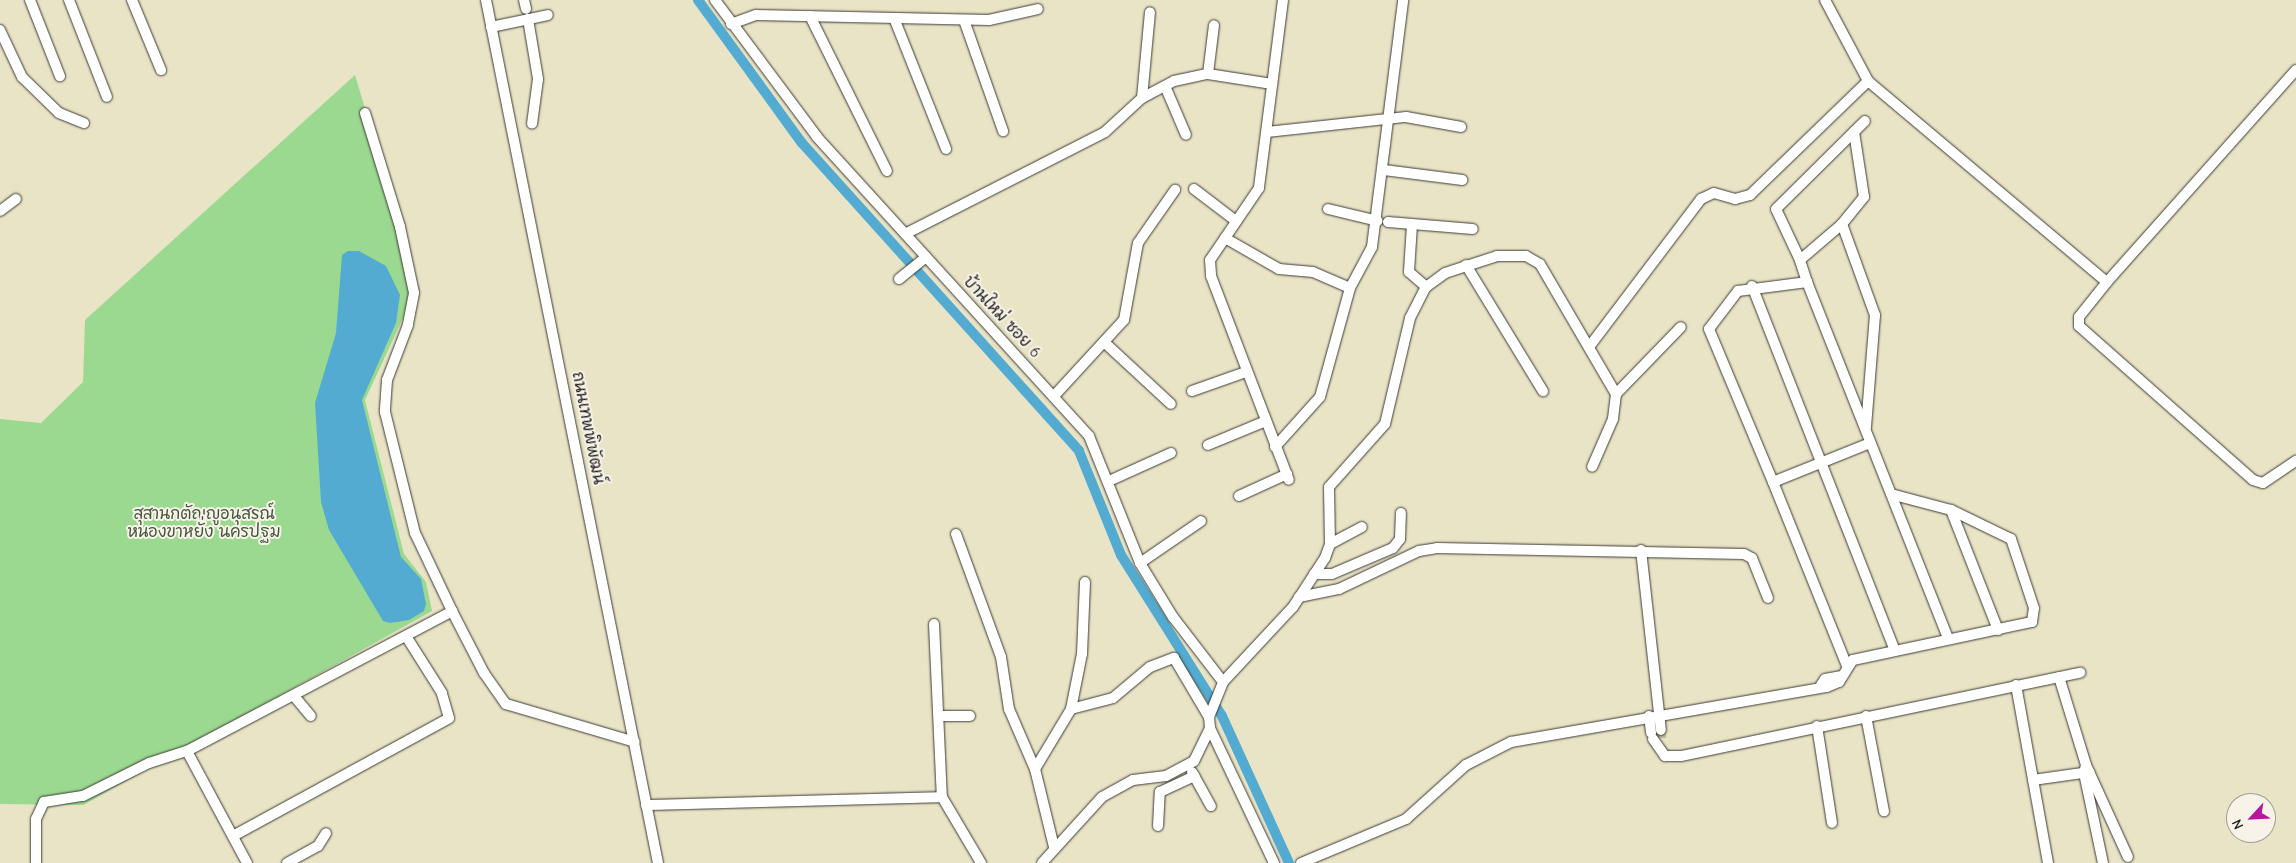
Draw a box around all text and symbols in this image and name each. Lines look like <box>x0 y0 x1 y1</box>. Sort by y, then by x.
street label: บ้านใหม่ ซอย 6 <box>959 272 1045 362</box>
street label: ถนนเทพพิพัฒน์ <box>568 370 608 486</box>
park label: สุสานกตัญญูอนุสรณ์ หนองขาหยั่ง นครปฐม <box>127 504 281 542</box>
north arrow <box>2226 793 2276 843</box>
text: N <box>2228 816 2247 832</box>

